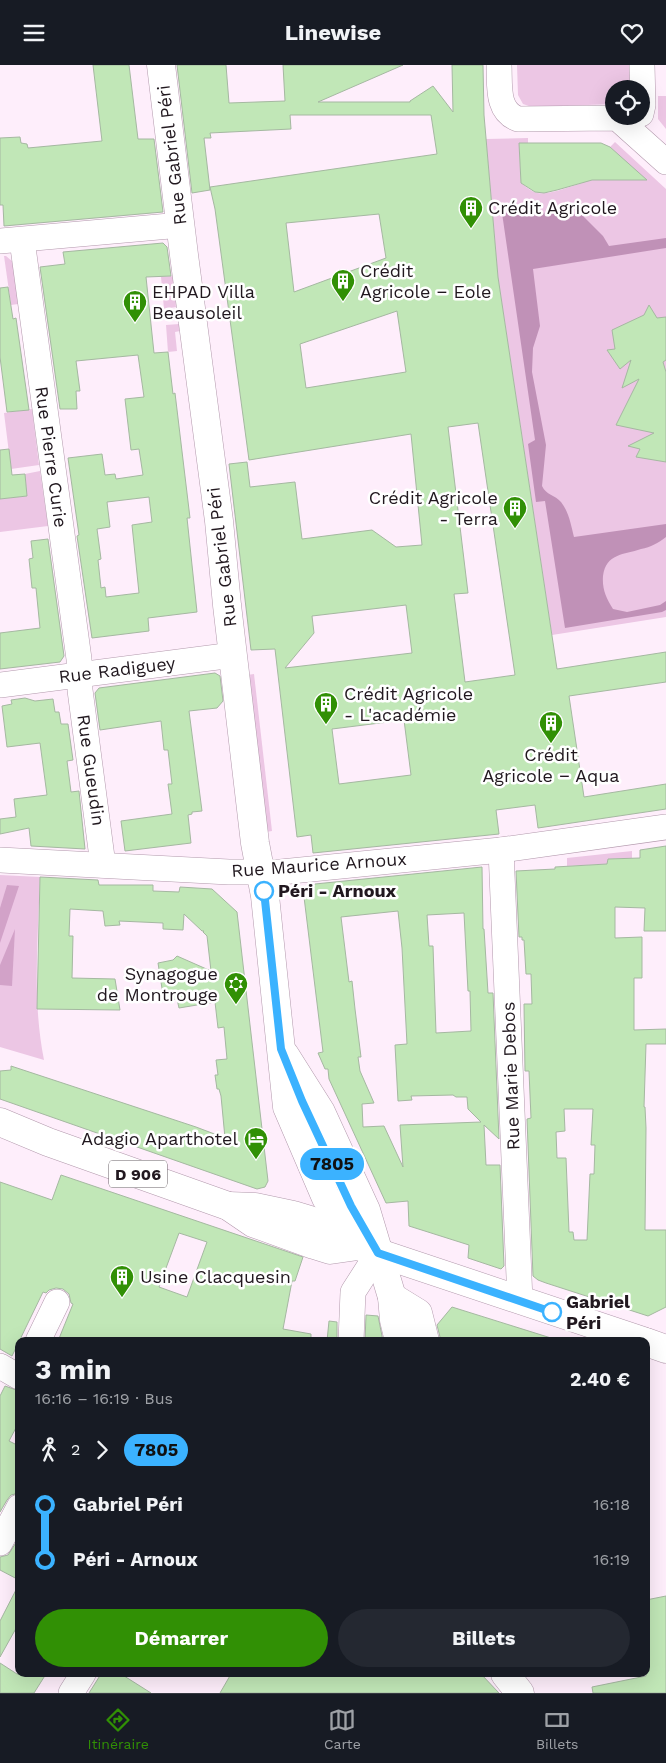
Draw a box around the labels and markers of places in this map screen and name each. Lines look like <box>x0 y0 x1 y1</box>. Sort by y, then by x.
building icon: Crédit Agricole <box>458 195 484 229</box>
place label: Crédit Agricole <box>488 197 617 218</box>
place label: Crédit Agricole − Eole <box>360 260 491 302</box>
building icon: Crédit Agricole − Eole <box>330 268 356 302</box>
place label: EHPAD Villa Beausoleil <box>152 281 255 323</box>
building icon: EHPAD Villa Beausoleil <box>122 289 148 323</box>
place label: Crédit Agricole - Terra <box>369 487 498 529</box>
building icon: Crédit Agricole - Terra <box>502 495 528 529</box>
place label: Crédit Agricole - L'académie <box>344 683 473 725</box>
building icon: Crédit Agricole - L'académie <box>313 691 339 725</box>
building icon: Crédit Agricole − Aqua <box>538 710 564 744</box>
place label: Crédit Agricole − Aqua <box>482 744 620 786</box>
place label: Péri - Arnoux <box>278 880 397 901</box>
marker: Péri - Arnoux <box>254 881 274 901</box>
place label: Synagogue de Montrouge <box>97 963 218 1005</box>
synagogue icon: Synagogue de Montrouge <box>223 971 249 1005</box>
hotel icon: Adagio Aparthotel <box>243 1126 269 1160</box>
place label: Adagio Aparthotel <box>81 1128 238 1149</box>
building icon: Usine Clacquesin <box>109 1264 135 1298</box>
place label: Usine Clacquesin <box>140 1266 291 1287</box>
place label: Gabriel Péri <box>566 1291 630 1333</box>
marker: Gabriel Péri <box>542 1302 562 1322</box>

